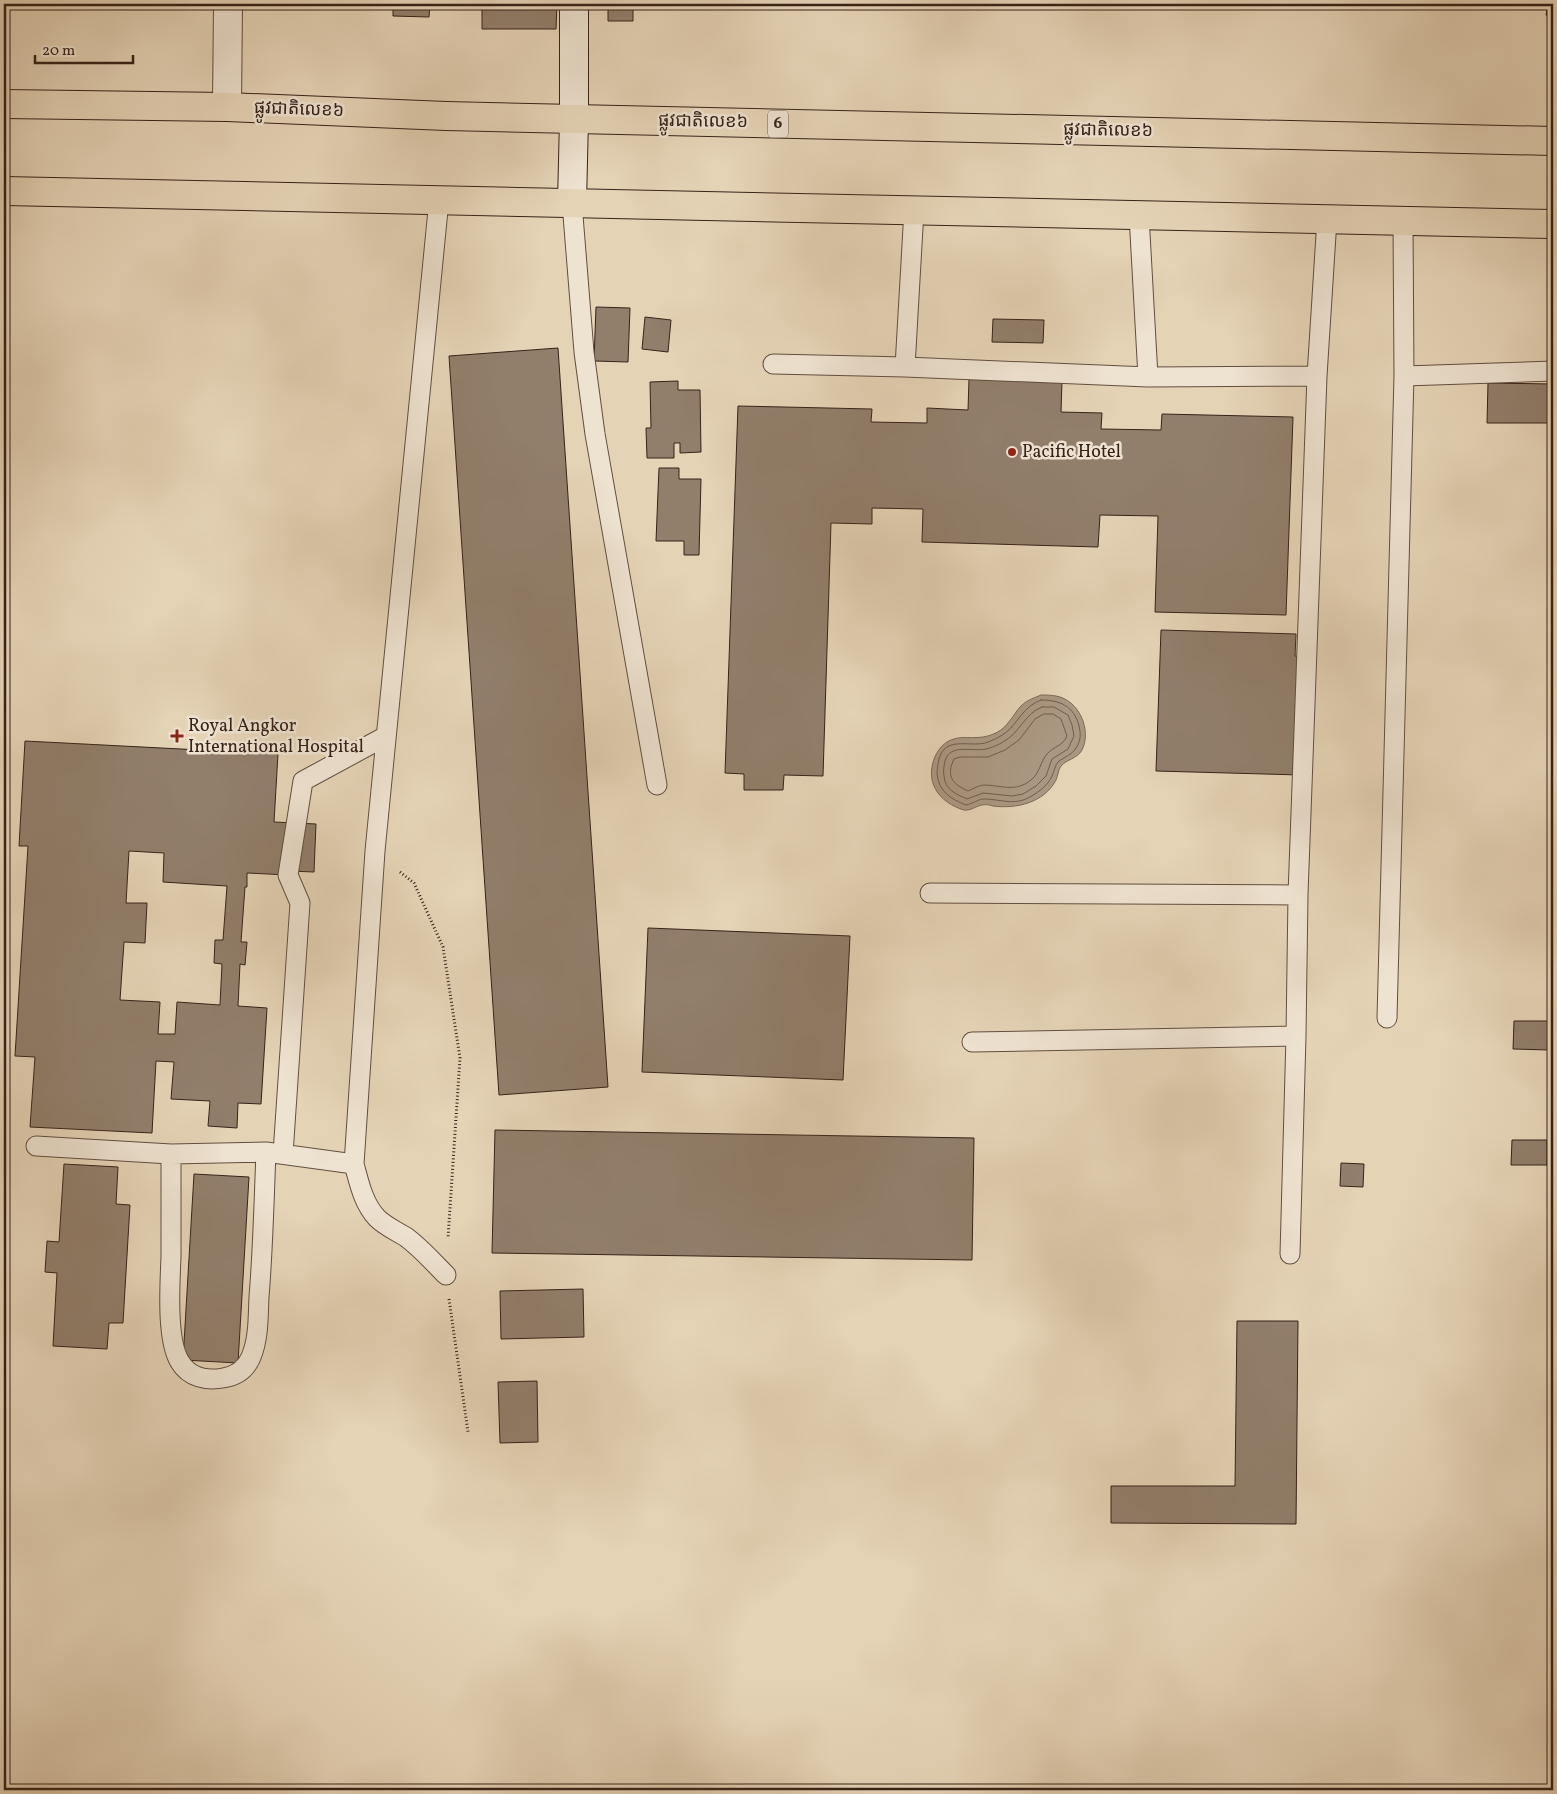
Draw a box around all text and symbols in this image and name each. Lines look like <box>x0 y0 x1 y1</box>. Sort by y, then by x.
scale bar <box>35 32 132 64</box>
text: 20 m <box>42 41 75 62</box>
street label: ផ្លូវជាតិលេខ៦ <box>253 96 344 126</box>
street label: ផ្លូវជាតិលេខ៦ <box>658 109 748 138</box>
road number: 6 <box>768 110 788 138</box>
street label: ផ្លូវជាតិលេខ៦ <box>1063 118 1153 147</box>
place label: Pacific Hotel <box>1022 440 1121 465</box>
marker: Pacific Hotel <box>1006 446 1018 458</box>
place label: Royal Angkor International Hospital <box>188 714 364 760</box>
marker: Royal Angkor International Hospital <box>170 729 184 743</box>

